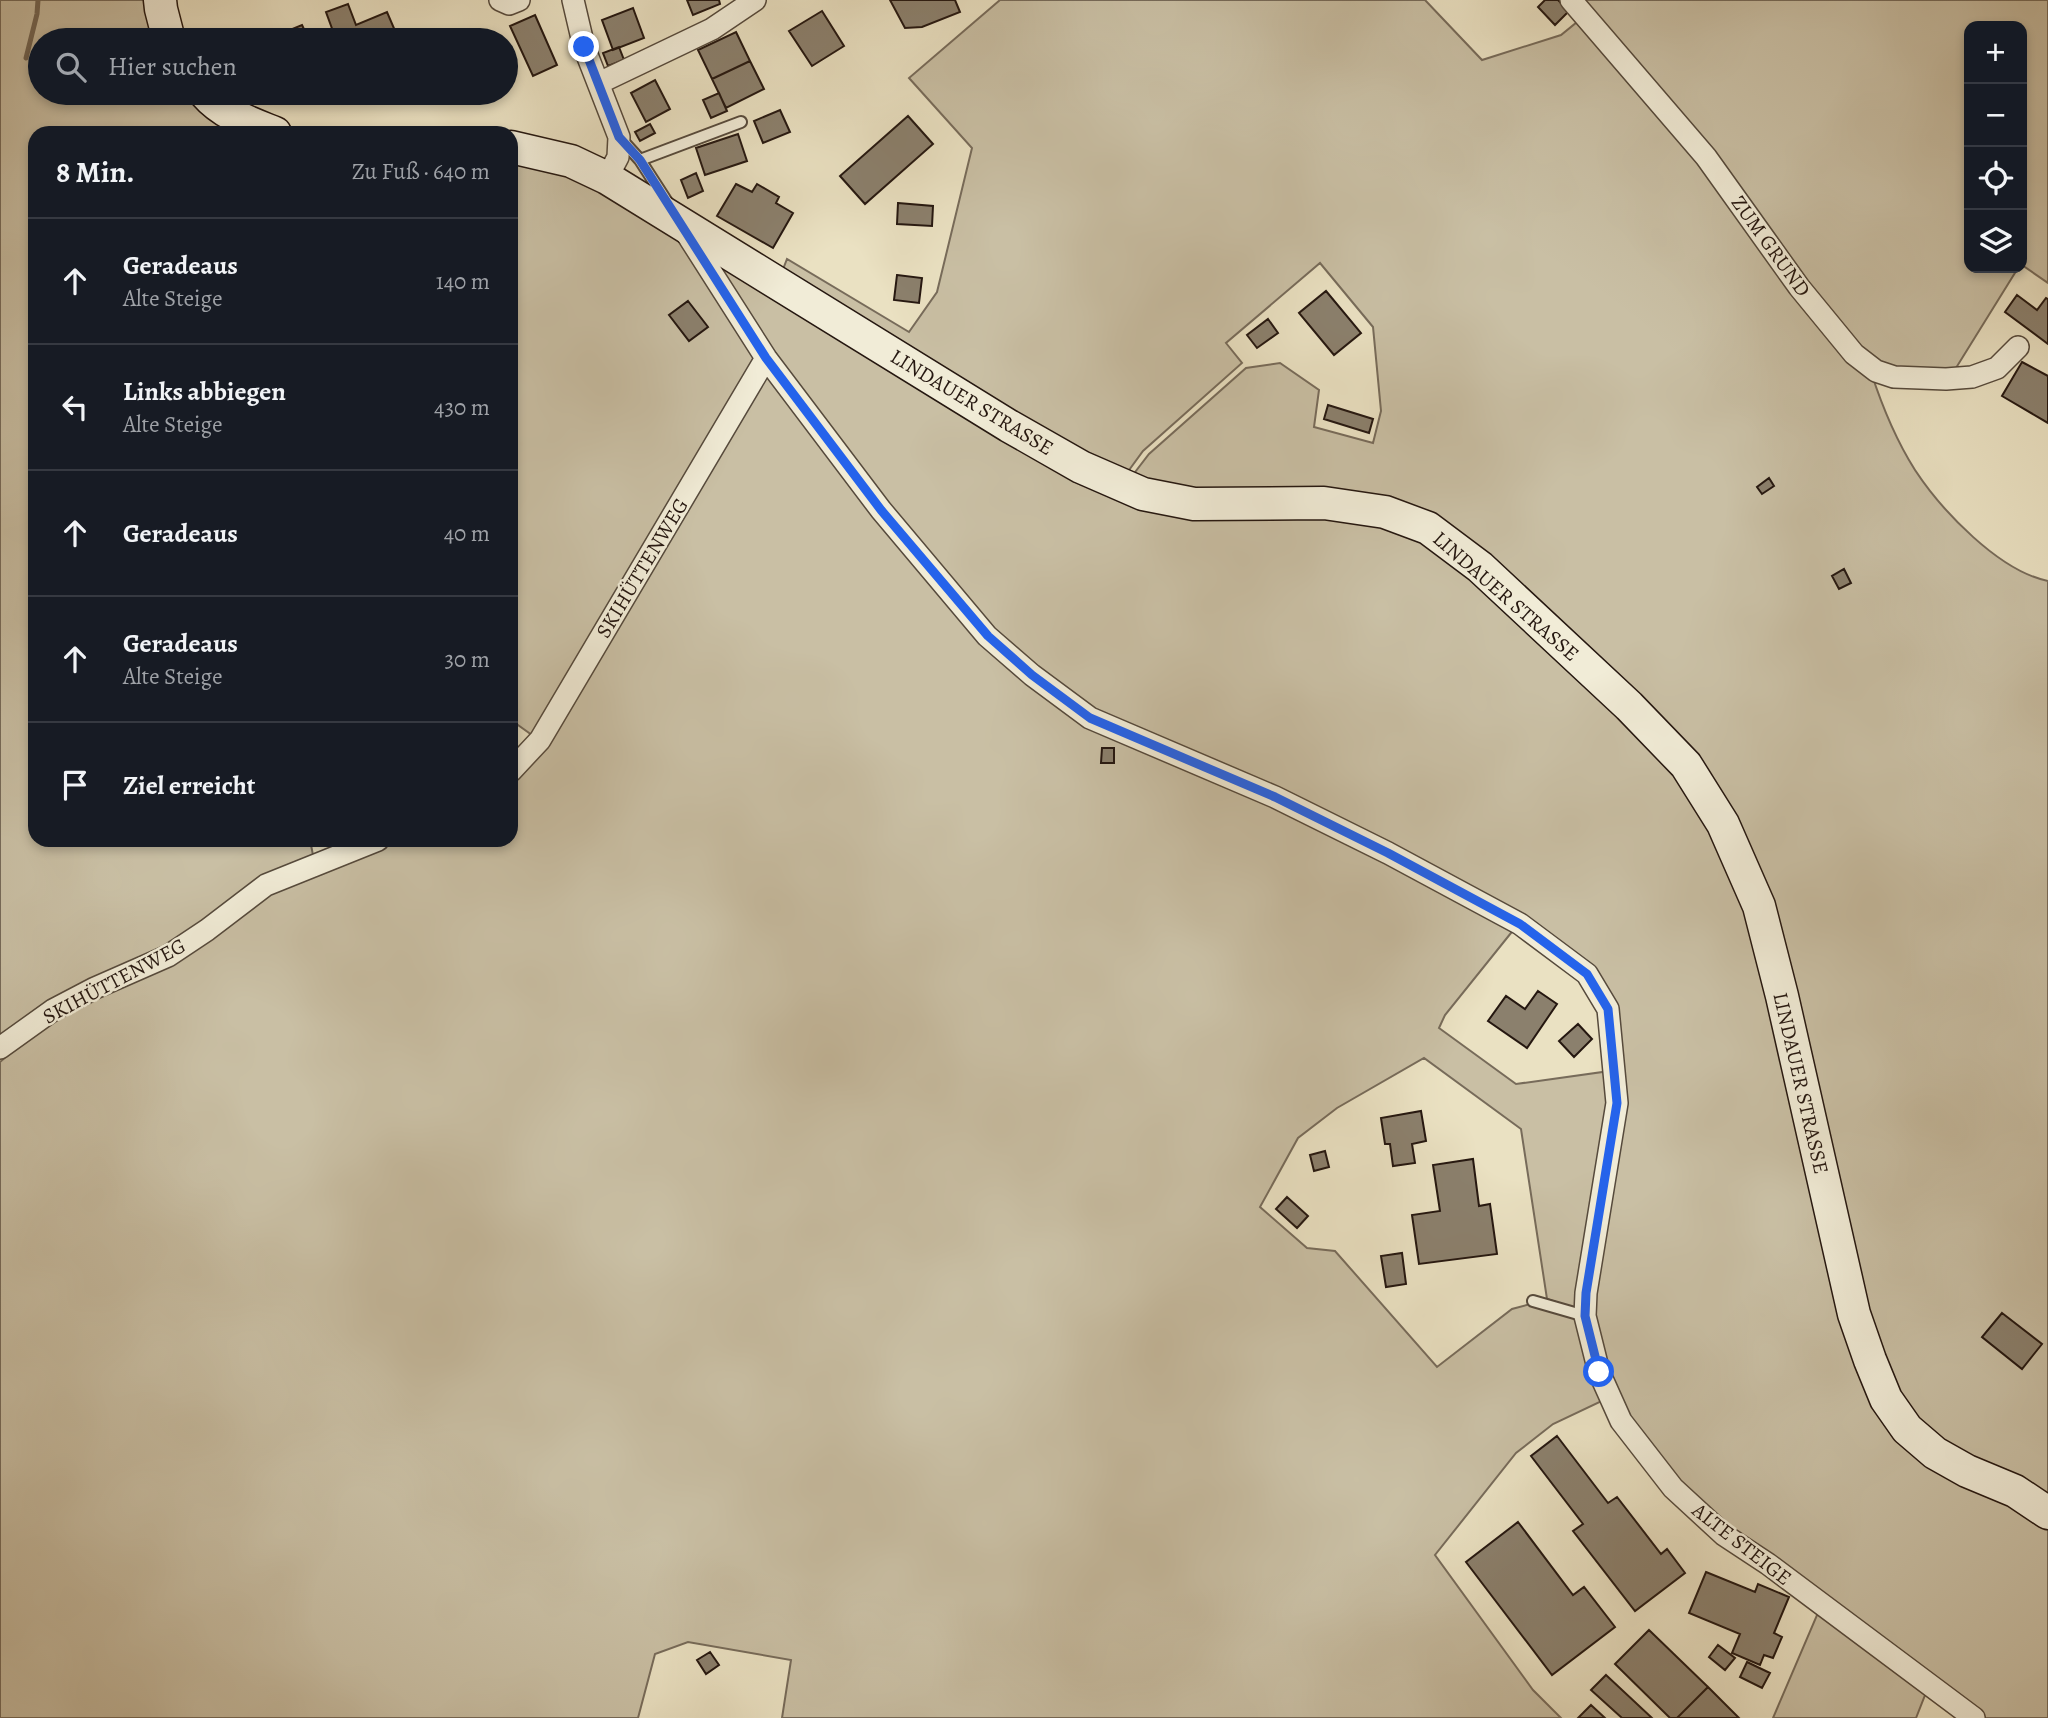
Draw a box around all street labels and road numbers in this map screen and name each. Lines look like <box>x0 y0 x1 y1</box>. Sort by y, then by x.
street label: ZUM GRUND <box>1725 190 1817 302</box>
street label: LINDAUER STRASSE <box>885 342 1059 462</box>
street label: SKIHÜTTENWEG <box>589 493 695 643</box>
street label: LINDAUER STRASSE <box>1427 525 1585 667</box>
street label: SKIHÜTTENWEG <box>38 931 190 1031</box>
street label: LINDAUER STRASSE <box>1766 989 1836 1177</box>
street label: ALTE STEIGE <box>1686 1496 1798 1592</box>

